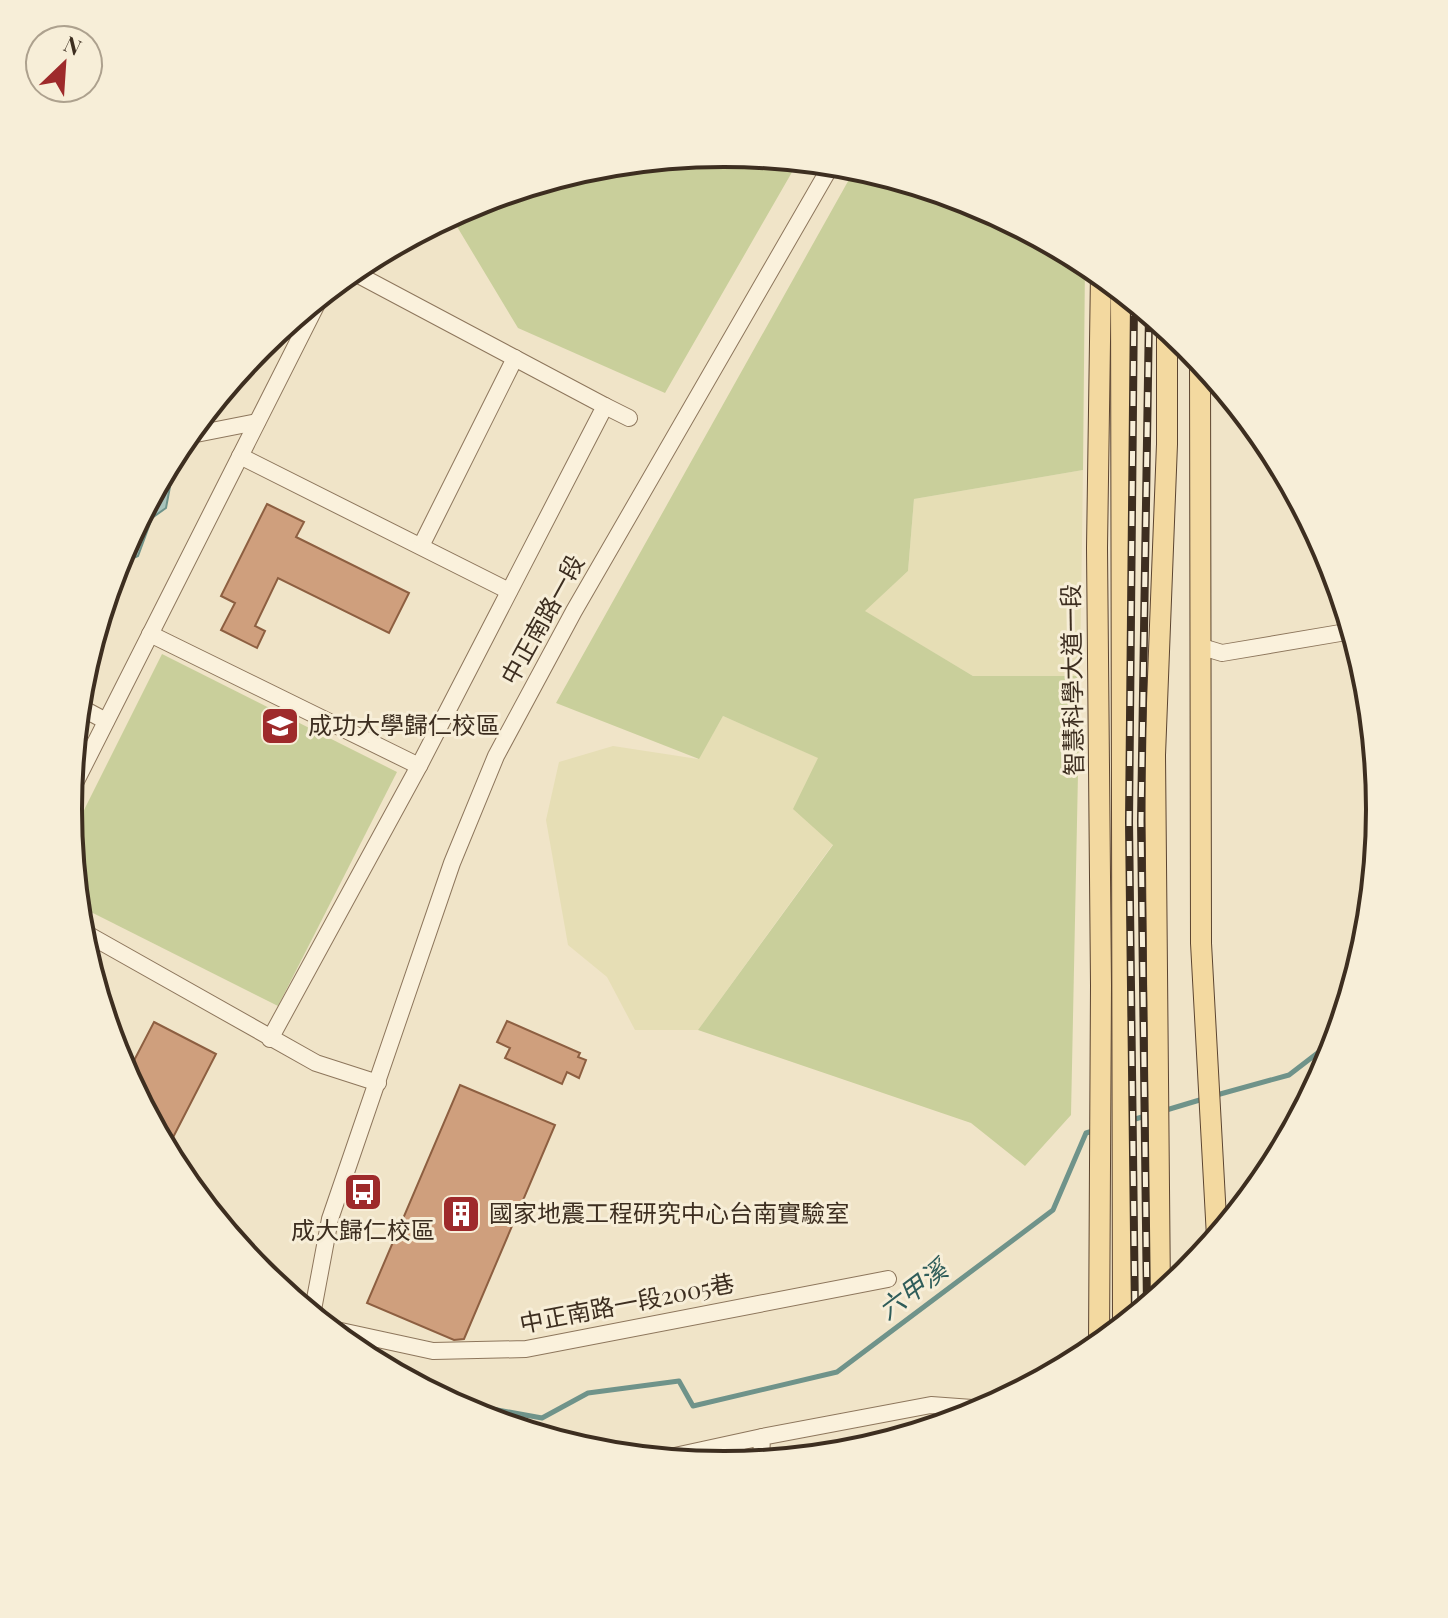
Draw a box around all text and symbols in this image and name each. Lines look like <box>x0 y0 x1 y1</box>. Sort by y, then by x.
north arrow <box>24 24 104 104</box>
text: N <box>59 28 87 62</box>
street label: 中正南路一段 <box>492 548 590 690</box>
street label: 智慧科學大道一段 <box>1053 584 1089 776</box>
school or university icon: 成功大學歸仁校區 <box>259 705 301 747</box>
place label: 成功大學歸仁校區 <box>308 708 500 740</box>
bus stop icon: 成大歸仁校區 <box>342 1171 384 1213</box>
building icon: 國家地震工程研究中心台南實驗室 <box>440 1193 482 1235</box>
place label: 國家地震工程研究中心台南實驗室 <box>489 1196 849 1228</box>
place label: 成大歸仁校區 <box>291 1213 435 1245</box>
water label: 六甲溪 <box>870 1249 957 1326</box>
street label: 中正南路一段2005巷 <box>516 1266 737 1339</box>

